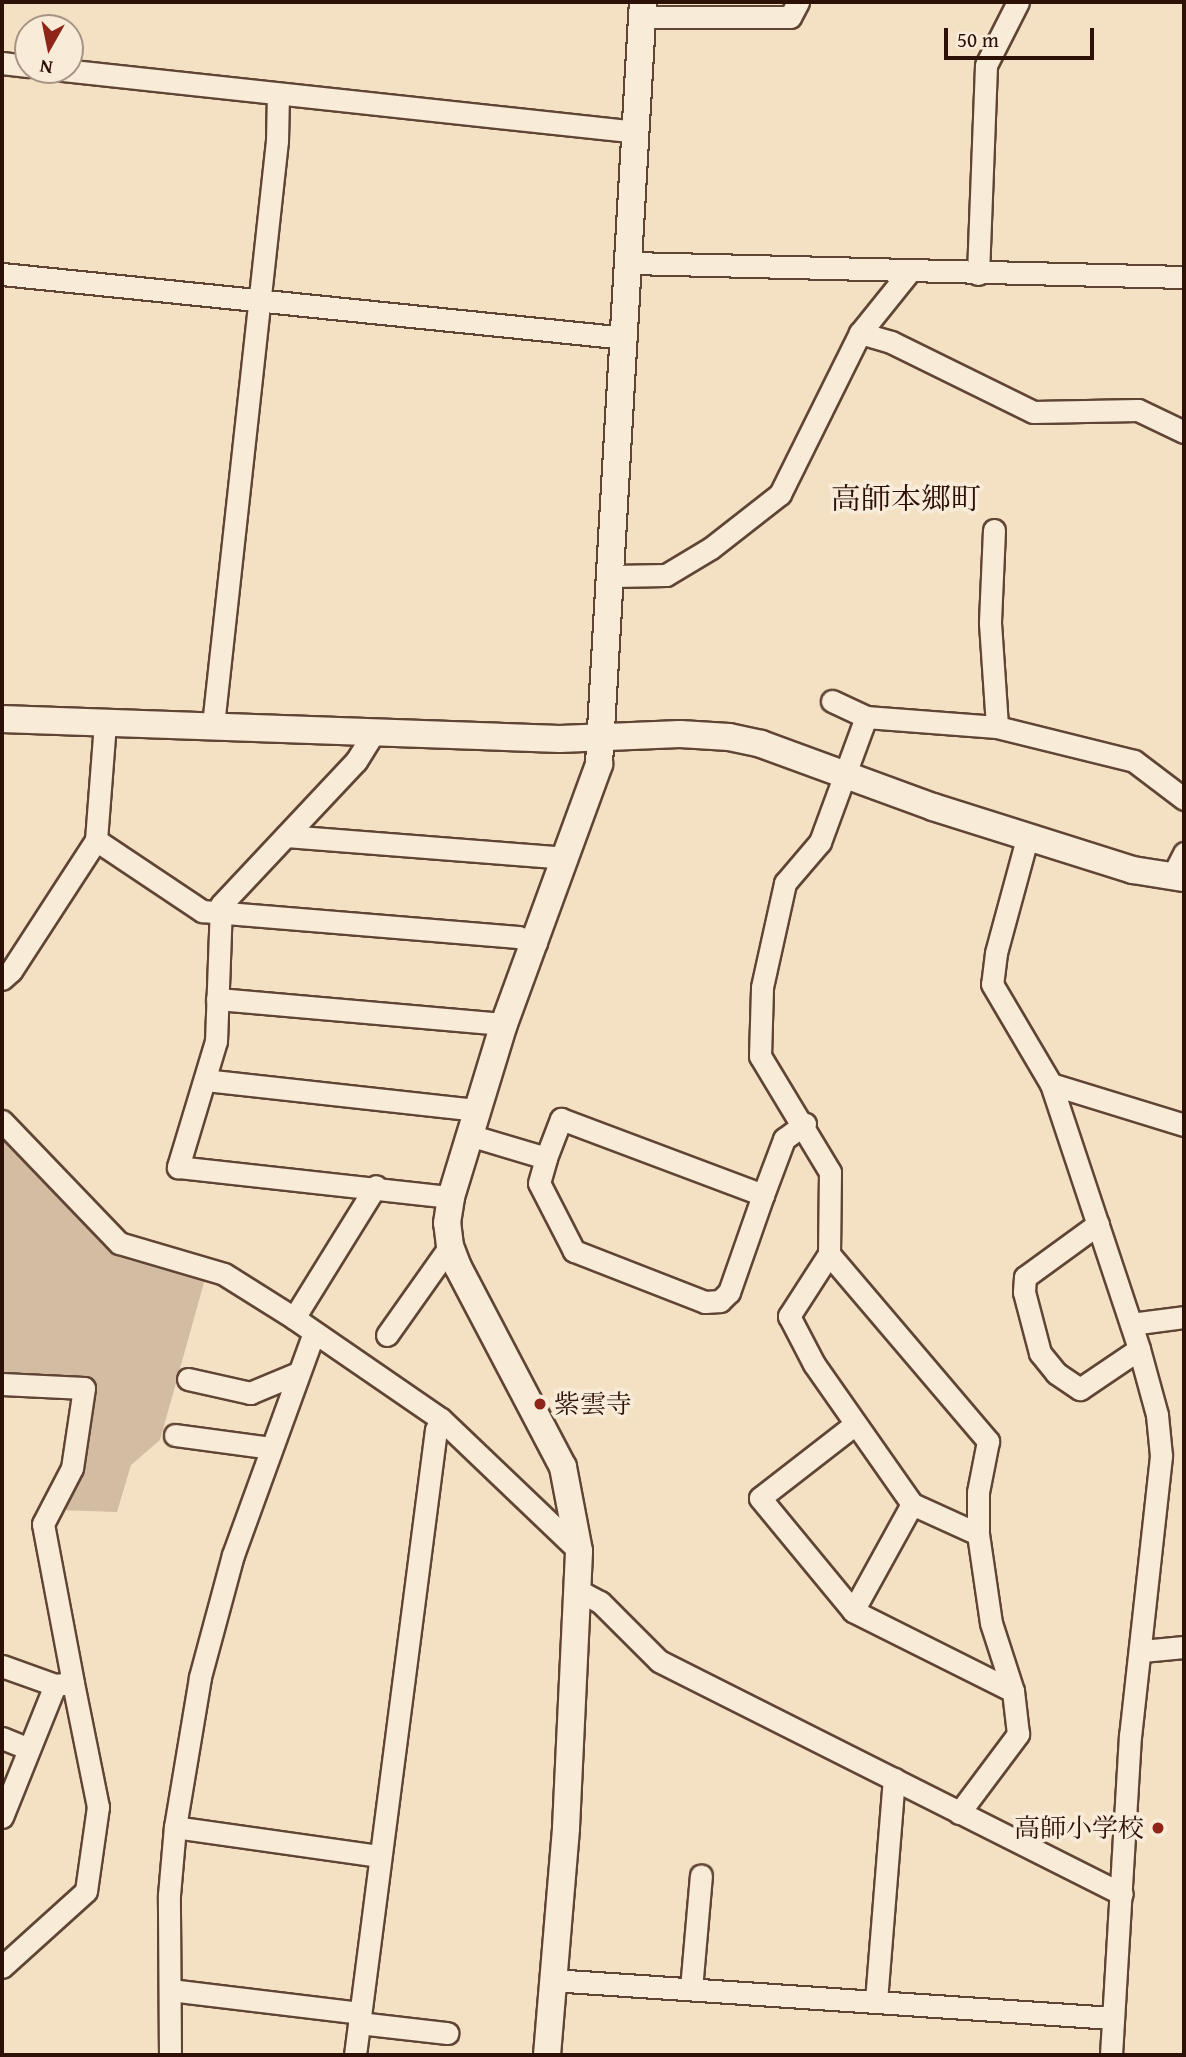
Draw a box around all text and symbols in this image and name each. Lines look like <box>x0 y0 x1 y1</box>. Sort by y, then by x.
north arrow <box>14 14 84 84</box>
scale bar <box>948 14 1098 58</box>
text: 50 m <box>957 24 999 55</box>
text: N <box>38 53 54 83</box>
district label: 高師本郷町 <box>831 480 981 516</box>
place label: 紫雲寺 <box>554 1388 632 1420</box>
marker: 紫雲寺 <box>532 1396 548 1412</box>
place label: 高師小学校 <box>1014 1812 1144 1844</box>
marker: 高師小学校 <box>1150 1820 1166 1836</box>

